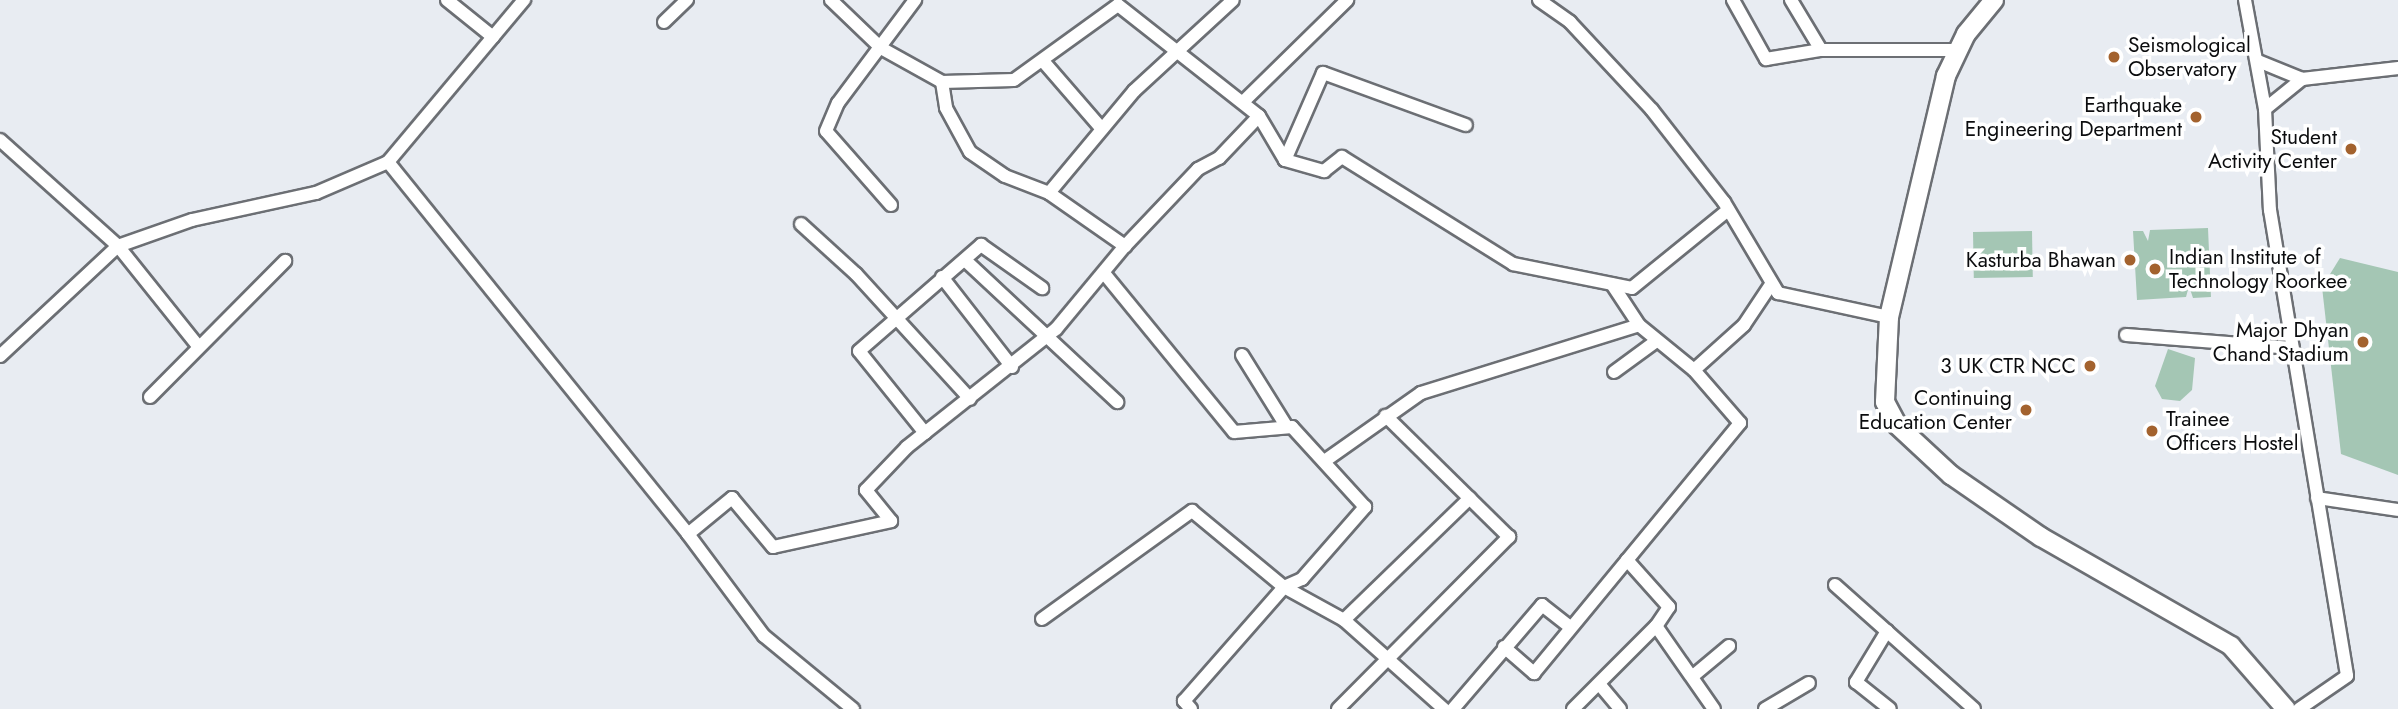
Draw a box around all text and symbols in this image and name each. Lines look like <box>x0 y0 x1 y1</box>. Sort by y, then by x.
place label: Seismological Observatory <box>2128 32 2251 82</box>
marker: Seismological Observatory <box>2106 49 2122 65</box>
place label: Earthquake Engineering Department <box>1965 92 2182 142</box>
marker: Earthquake Engineering Department <box>2188 109 2204 125</box>
place label: Student Activity Center <box>2208 124 2337 174</box>
marker: Student Activity Center <box>2343 141 2359 157</box>
place label: Indian Institute of Technology Roorkee <box>2169 244 2347 294</box>
place label: Kasturba Bhawan <box>1966 247 2116 273</box>
marker: Kasturba Bhawan <box>2122 252 2138 268</box>
marker: Indian Institute of Technology Roorkee <box>2147 261 2163 277</box>
place label: Major Dhyan Chand Stadium <box>2213 317 2349 367</box>
marker: Major Dhyan Chand Stadium <box>2355 334 2371 350</box>
place label: 3 UK CTR NCC <box>1940 353 2076 379</box>
marker: 3 UK CTR NCC <box>2082 358 2098 374</box>
place label: Continuing Education Center <box>1859 385 2012 435</box>
marker: Continuing Education Center <box>2018 402 2034 418</box>
place label: Trainee Officers Hostel <box>2166 406 2299 456</box>
marker: Trainee Officers Hostel <box>2144 423 2160 439</box>

